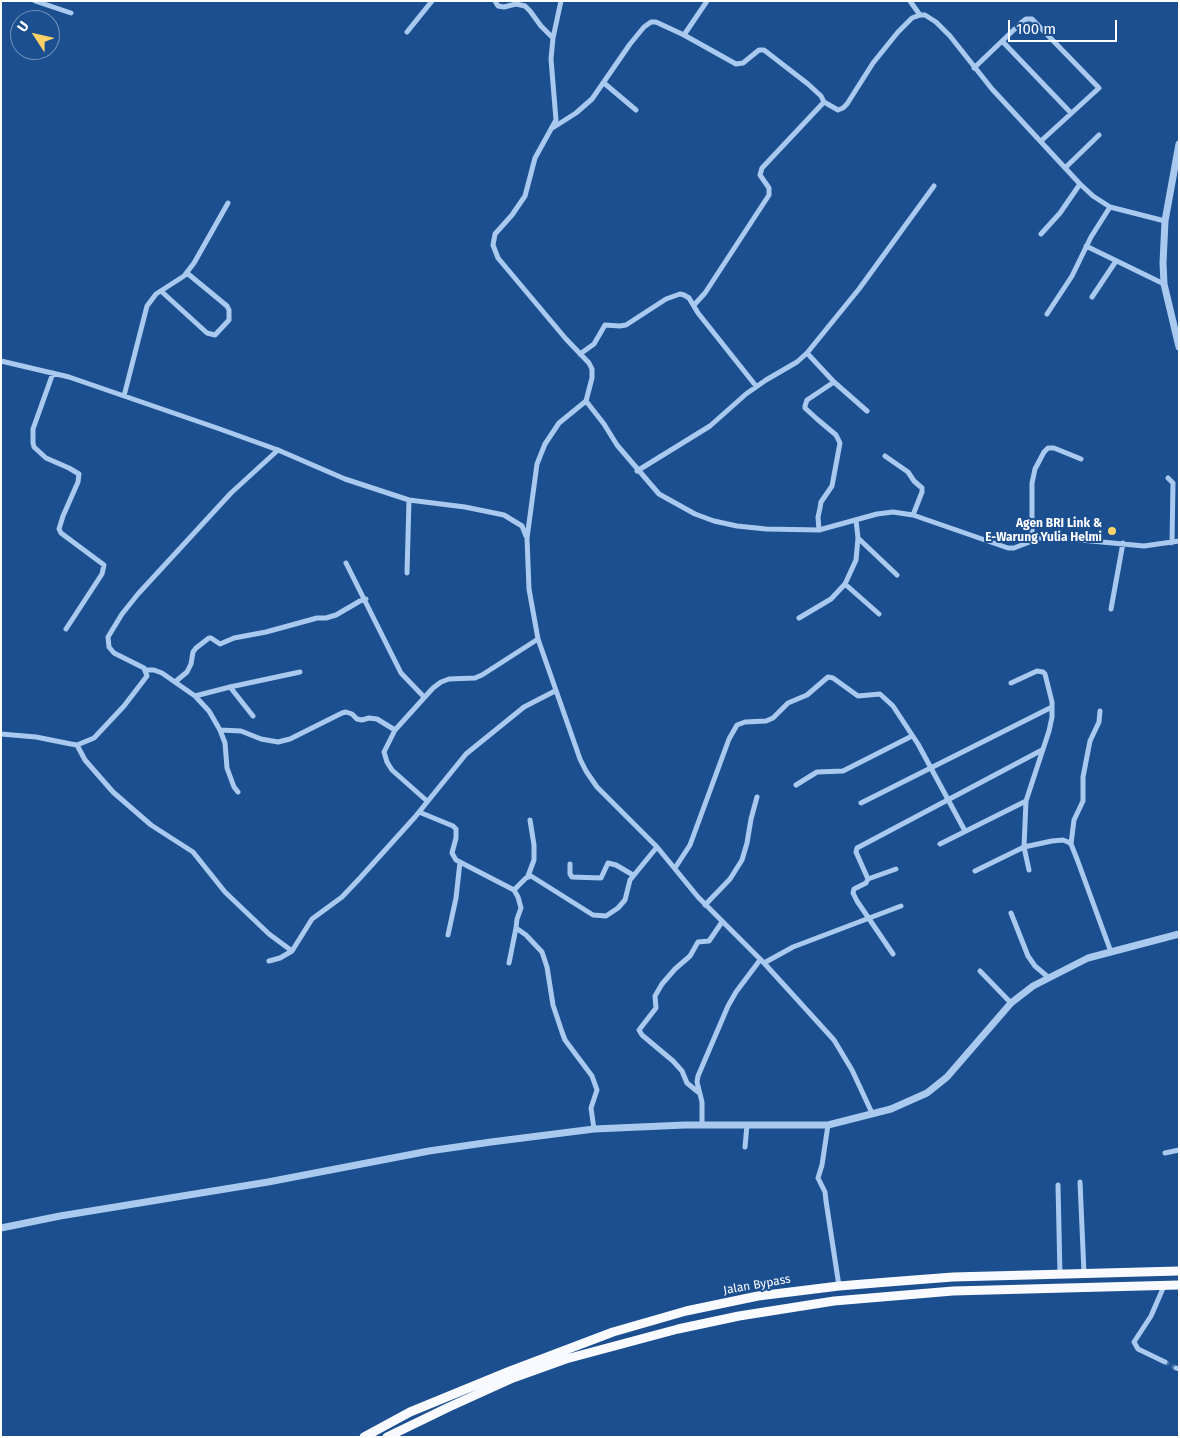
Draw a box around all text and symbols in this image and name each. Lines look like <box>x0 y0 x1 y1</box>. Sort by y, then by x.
north arrow <box>10 10 60 60</box>
scale bar <box>1010 10 1119 42</box>
text: U <box>14 18 33 35</box>
text: 100 m <box>1016 20 1056 38</box>
place label: Agen BRI Link & E-Warung Yulia Helmi <box>985 517 1102 545</box>
marker: Agen BRI Link & E-Warung Yulia Helmi <box>1106 525 1118 537</box>
street label: Jalan Bypass <box>722 1272 792 1298</box>

